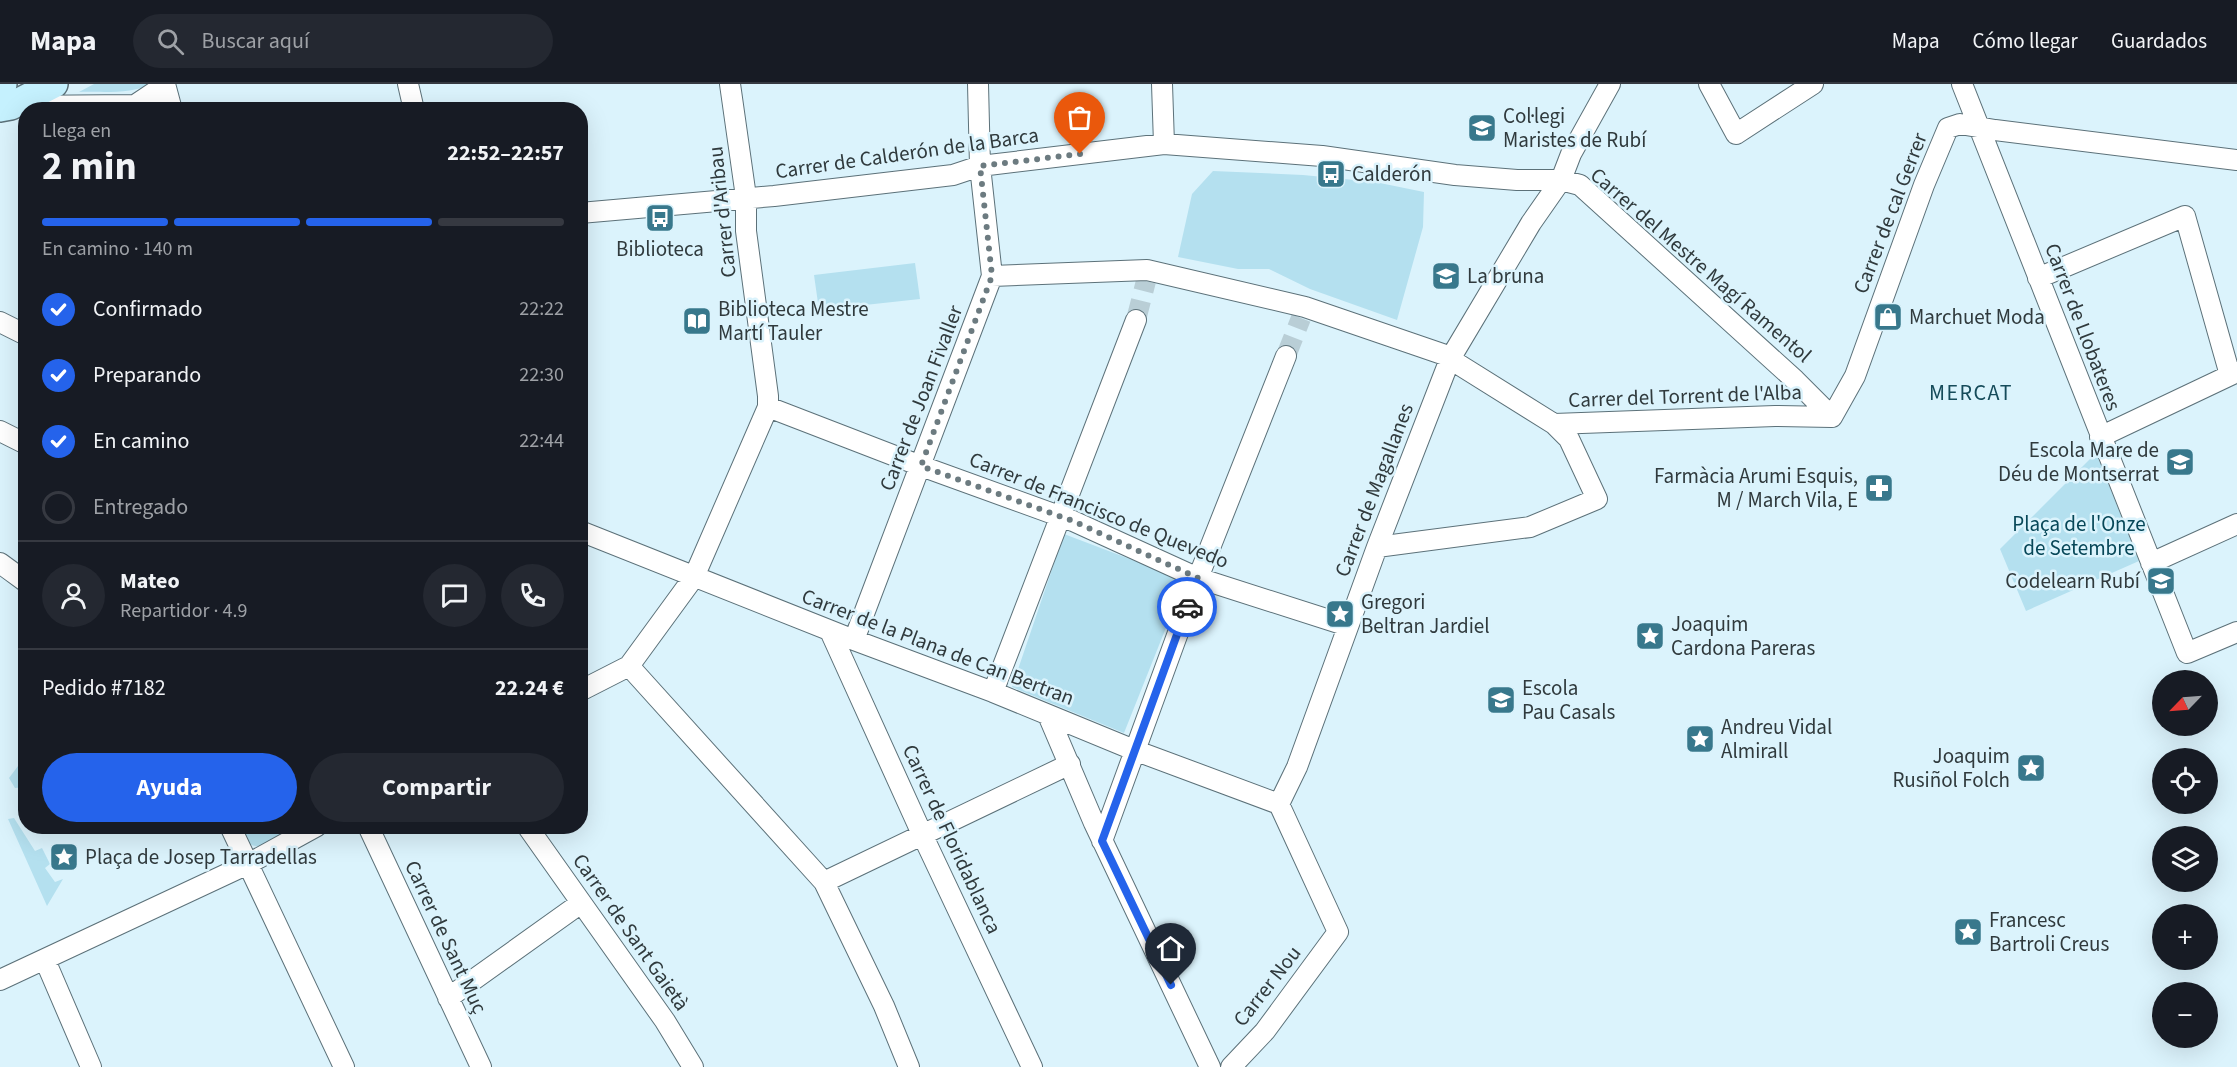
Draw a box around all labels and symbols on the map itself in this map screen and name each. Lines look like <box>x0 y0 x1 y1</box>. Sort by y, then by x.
pin <box>1054 92 1105 154</box>
place label: Col·legi Maristes de Rubí <box>1503 101 1647 155</box>
school or university icon: Col·legi Maristes de Rubí <box>1466 112 1498 144</box>
street label: Carrer de Calderón de la Barca <box>773 120 1041 186</box>
street label: Carrer de cal Gerrer <box>1846 128 1935 298</box>
street label: Carrer d'Aribau <box>700 145 744 279</box>
bus stop icon: Calderón <box>1315 158 1347 190</box>
place label: Calderón <box>1352 159 1432 189</box>
street label: Carrer del Mestre Magí Ramentol <box>1584 160 1818 370</box>
bus stop icon: Biblioteca <box>644 202 676 234</box>
place label: Biblioteca <box>616 234 704 264</box>
street label: Carrer de Llobateres <box>2037 239 2129 415</box>
school or university icon: La bruna <box>1430 260 1462 292</box>
place label: La bruna <box>1467 261 1544 291</box>
place label: Biblioteca Mestre Martí Tauler <box>718 294 869 348</box>
street label: Carrer de Joan Fivaller <box>872 300 970 495</box>
shop icon: Marchuet Moda <box>1872 301 1904 333</box>
place label: Marchuet Moda <box>1909 302 2045 332</box>
library icon: Biblioteca Mestre Martí Tauler <box>681 305 713 337</box>
street label: Carrer del Torrent de l'Alba <box>1568 377 1802 415</box>
district label: MERCAT <box>1929 377 2013 409</box>
street label: Carrer de Magallanes <box>1327 399 1421 581</box>
place label: Escola Mare de Déu de Montserrat <box>1998 435 2159 489</box>
street label: Carrer de Francisco de Quevedo <box>965 444 1233 576</box>
school or university icon: Escola Mare de Déu de Montserrat <box>2164 446 2196 478</box>
place label: Farmàcia Arumi Esquis, M / March Vila, E <box>1654 461 1858 515</box>
pharmacy icon: Farmàcia Arumi Esquis, M / March Vila, E <box>1863 472 1895 504</box>
park label: Plaça de l'Onze de Setembre <box>2012 509 2146 563</box>
school or university icon: Codelearn Rubí <box>2145 565 2177 597</box>
place label: Codelearn Rubí <box>2005 566 2141 596</box>
courier <box>1157 577 1217 637</box>
street label: Carrer de la Plana de Can Bertran <box>797 581 1079 713</box>
place label: Gregori Beltran Jardiel <box>1361 587 1490 641</box>
place icon: Gregori Beltran Jardiel <box>1324 598 1356 630</box>
place label: Joaquim Cardona Pareras <box>1671 609 1815 663</box>
place icon: Joaquim Cardona Pareras <box>1634 620 1666 652</box>
north arrow <box>2152 670 2218 736</box>
place label: Escola Pau Casals <box>1522 673 1616 727</box>
school or university icon: Escola Pau Casals <box>1485 684 1517 716</box>
place label: Andreu Vidal Almirall <box>1721 712 1832 766</box>
place icon: Andreu Vidal Almirall <box>1684 723 1716 755</box>
street label: Carrer de Floridablanca <box>895 739 1009 939</box>
place label: Joaquim Rusiñol Folch <box>1892 741 2010 795</box>
place icon: Joaquim Rusiñol Folch <box>2015 752 2047 784</box>
place icon: Plaça de Josep Tarradellas <box>48 841 80 873</box>
place label: Plaça de Josep Tarradellas <box>85 842 317 872</box>
street label: Carrer de Sant Gaietà <box>565 847 697 1017</box>
street label: Carrer de Sant Muç <box>397 855 495 1019</box>
place label: Francesc Bartroli Creus <box>1989 905 2109 959</box>
place icon: Francesc Bartroli Creus <box>1952 916 1984 948</box>
pin <box>1145 923 1196 985</box>
street label: Carrer Nou <box>1226 939 1308 1033</box>

